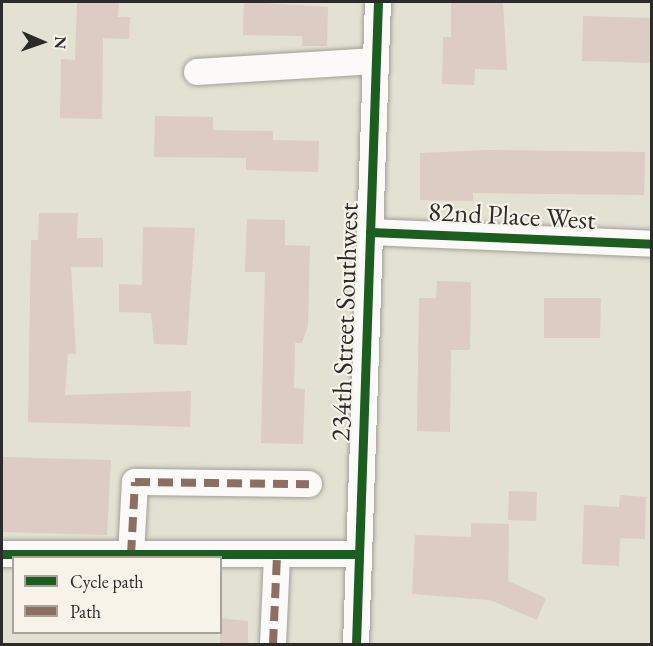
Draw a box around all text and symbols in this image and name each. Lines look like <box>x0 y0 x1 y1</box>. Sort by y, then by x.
north arrow <box>12 12 72 72</box>
text: N <box>50 36 71 49</box>
street label: 82nd Place West <box>427 194 597 236</box>
street label: 234th Street Southwest <box>324 202 364 442</box>
legend <box>12 556 222 634</box>
text: Cycle path <box>70 570 144 593</box>
text: Path <box>70 600 101 623</box>

